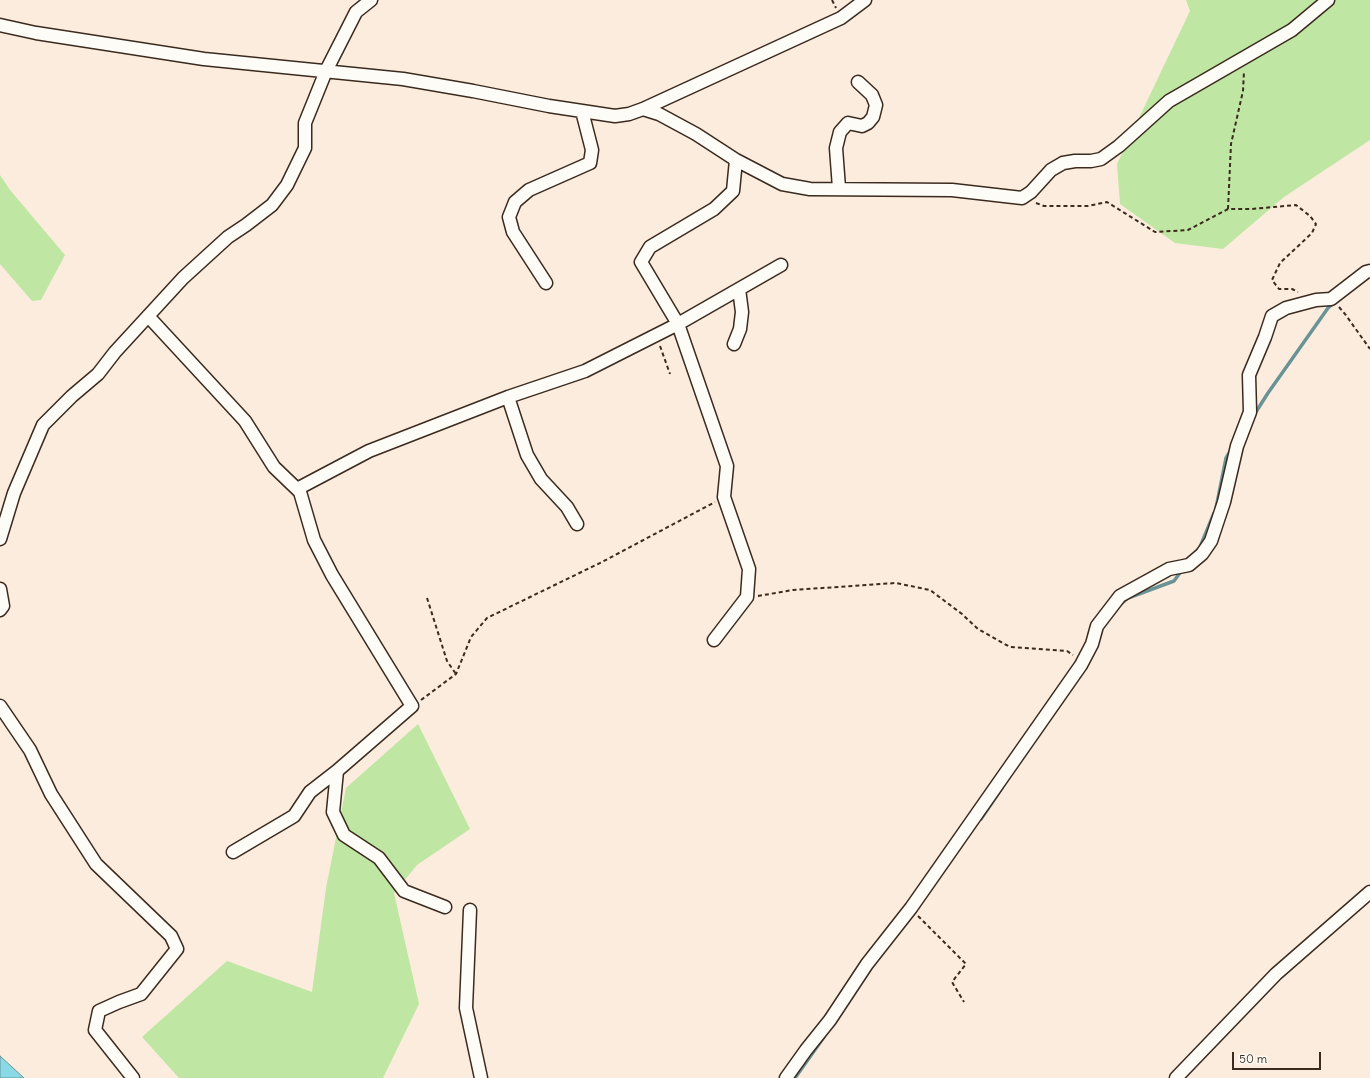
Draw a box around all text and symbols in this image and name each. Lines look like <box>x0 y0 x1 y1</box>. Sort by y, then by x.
scale bar <box>1234 1044 1323 1070</box>
text: 50 m <box>1239 1051 1267 1066</box>

